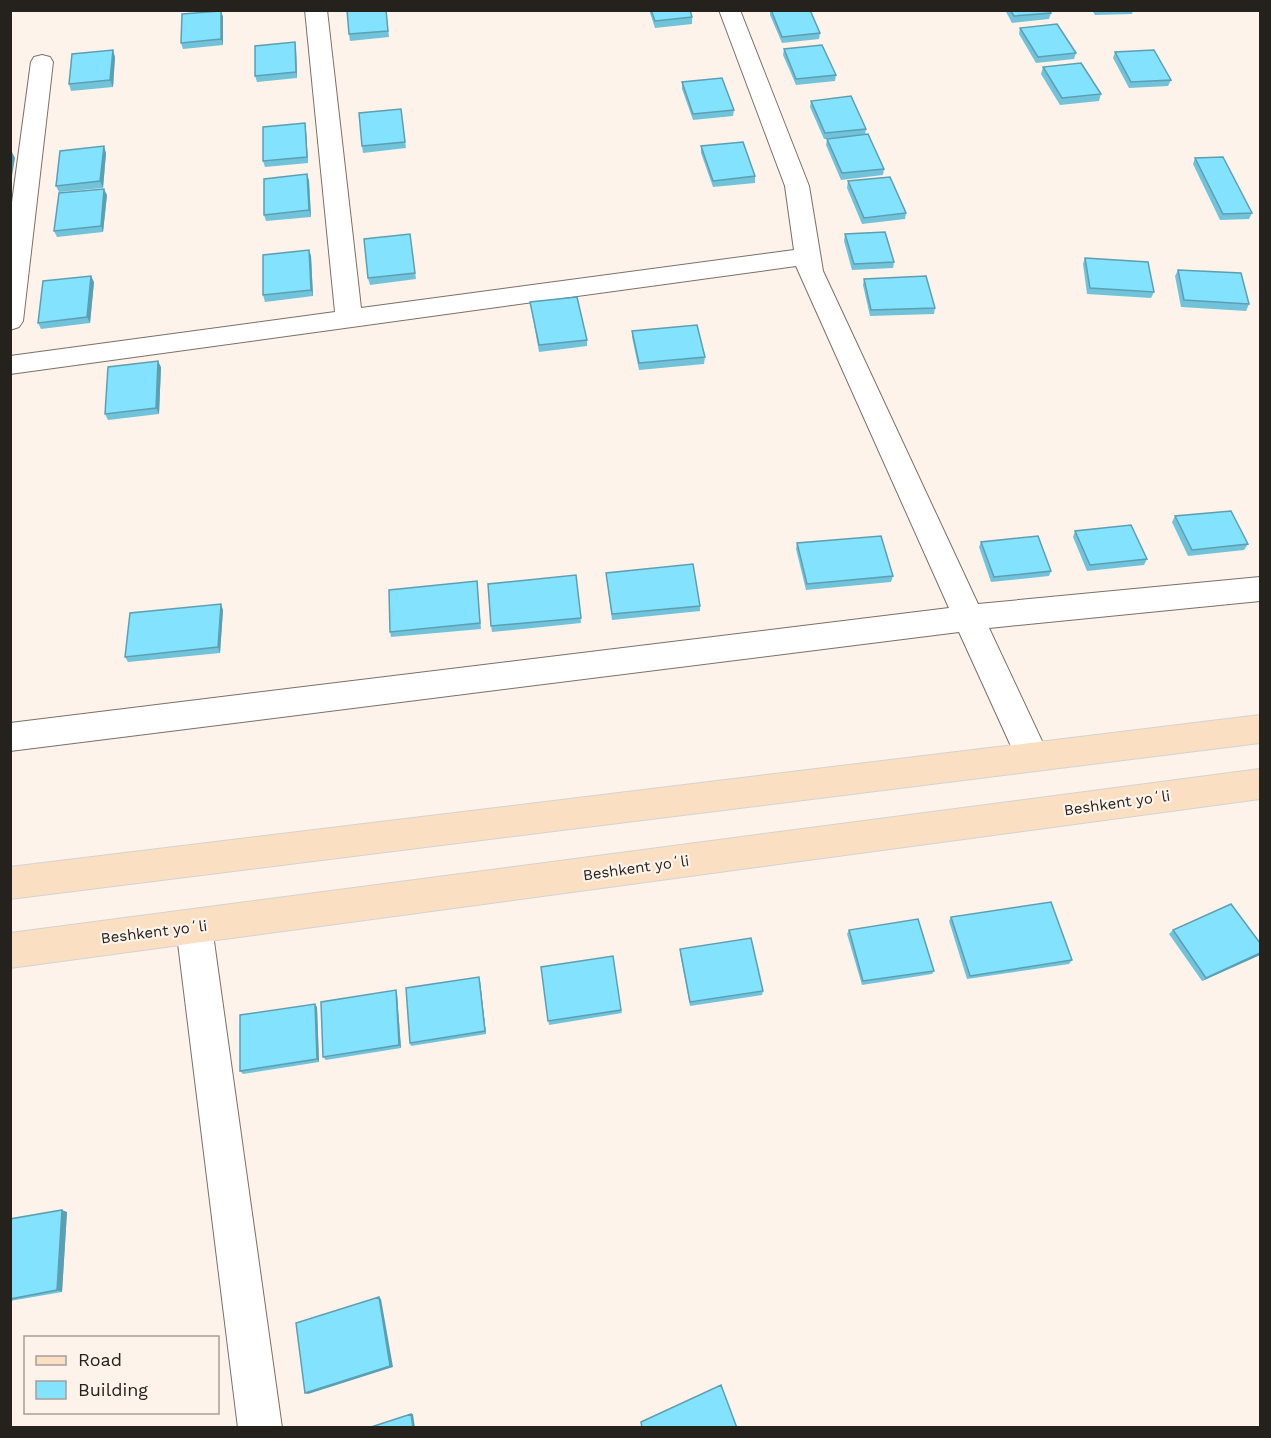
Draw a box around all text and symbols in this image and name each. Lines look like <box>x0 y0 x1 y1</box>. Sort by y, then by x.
street label: Beshkent yoʻli <box>1063 787 1171 819</box>
street label: Beshkent yoʻli <box>582 852 690 884</box>
street label: Beshkent yoʻli <box>100 917 208 947</box>
legend <box>24 1336 219 1414</box>
text: Road <box>78 1349 122 1370</box>
text: Building <box>78 1379 148 1400</box>

